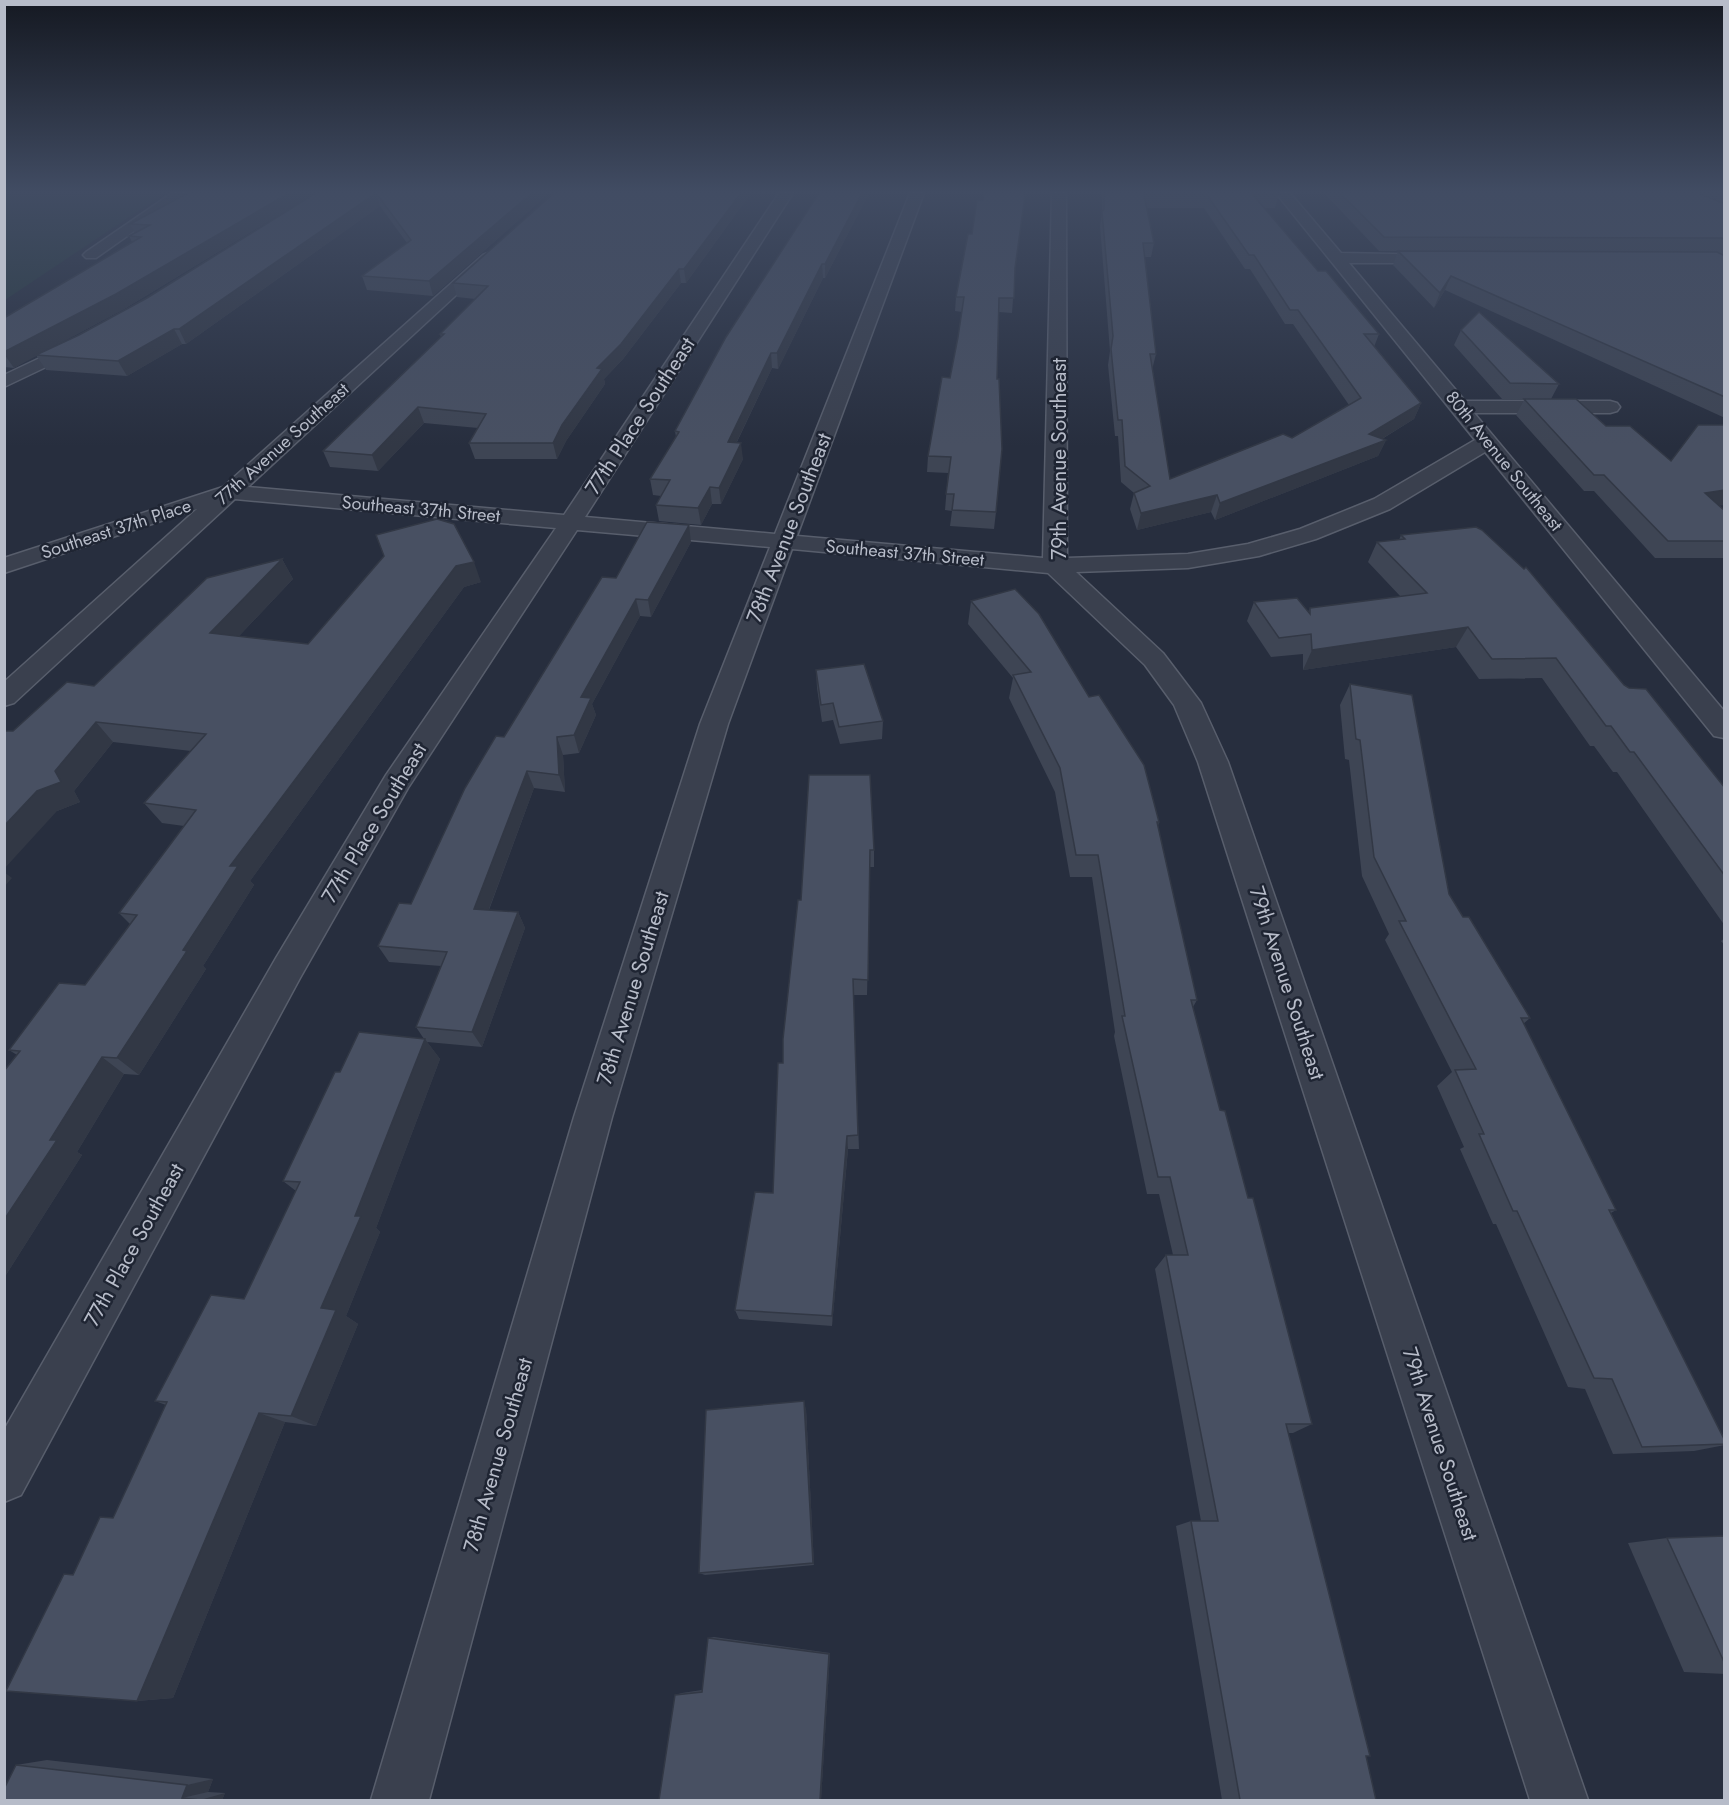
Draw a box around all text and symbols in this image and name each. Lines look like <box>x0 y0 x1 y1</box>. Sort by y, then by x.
street label: 77th Place Southeast <box>578 331 702 501</box>
street label: 79th Avenue Southeast <box>1044 358 1074 560</box>
street label: 77th Avenue Southeast <box>209 376 355 511</box>
street label: 80th Avenue Southeast <box>1439 385 1569 537</box>
street label: 78th Avenue Southeast <box>739 429 839 627</box>
street label: Southeast 37th Street <box>341 489 502 529</box>
street label: Southeast 37th Place <box>38 492 194 566</box>
street label: Southeast 37th Street <box>825 533 986 573</box>
street label: 77th Place Southeast <box>314 737 434 909</box>
street label: 79th Avenue Southeast <box>1242 882 1332 1084</box>
street label: 78th Avenue Southeast <box>589 887 677 1089</box>
street label: 77th Place Southeast <box>77 1158 191 1332</box>
street label: 79th Avenue Southeast <box>1395 1343 1485 1545</box>
street label: 78th Avenue Southeast <box>456 1354 540 1556</box>

